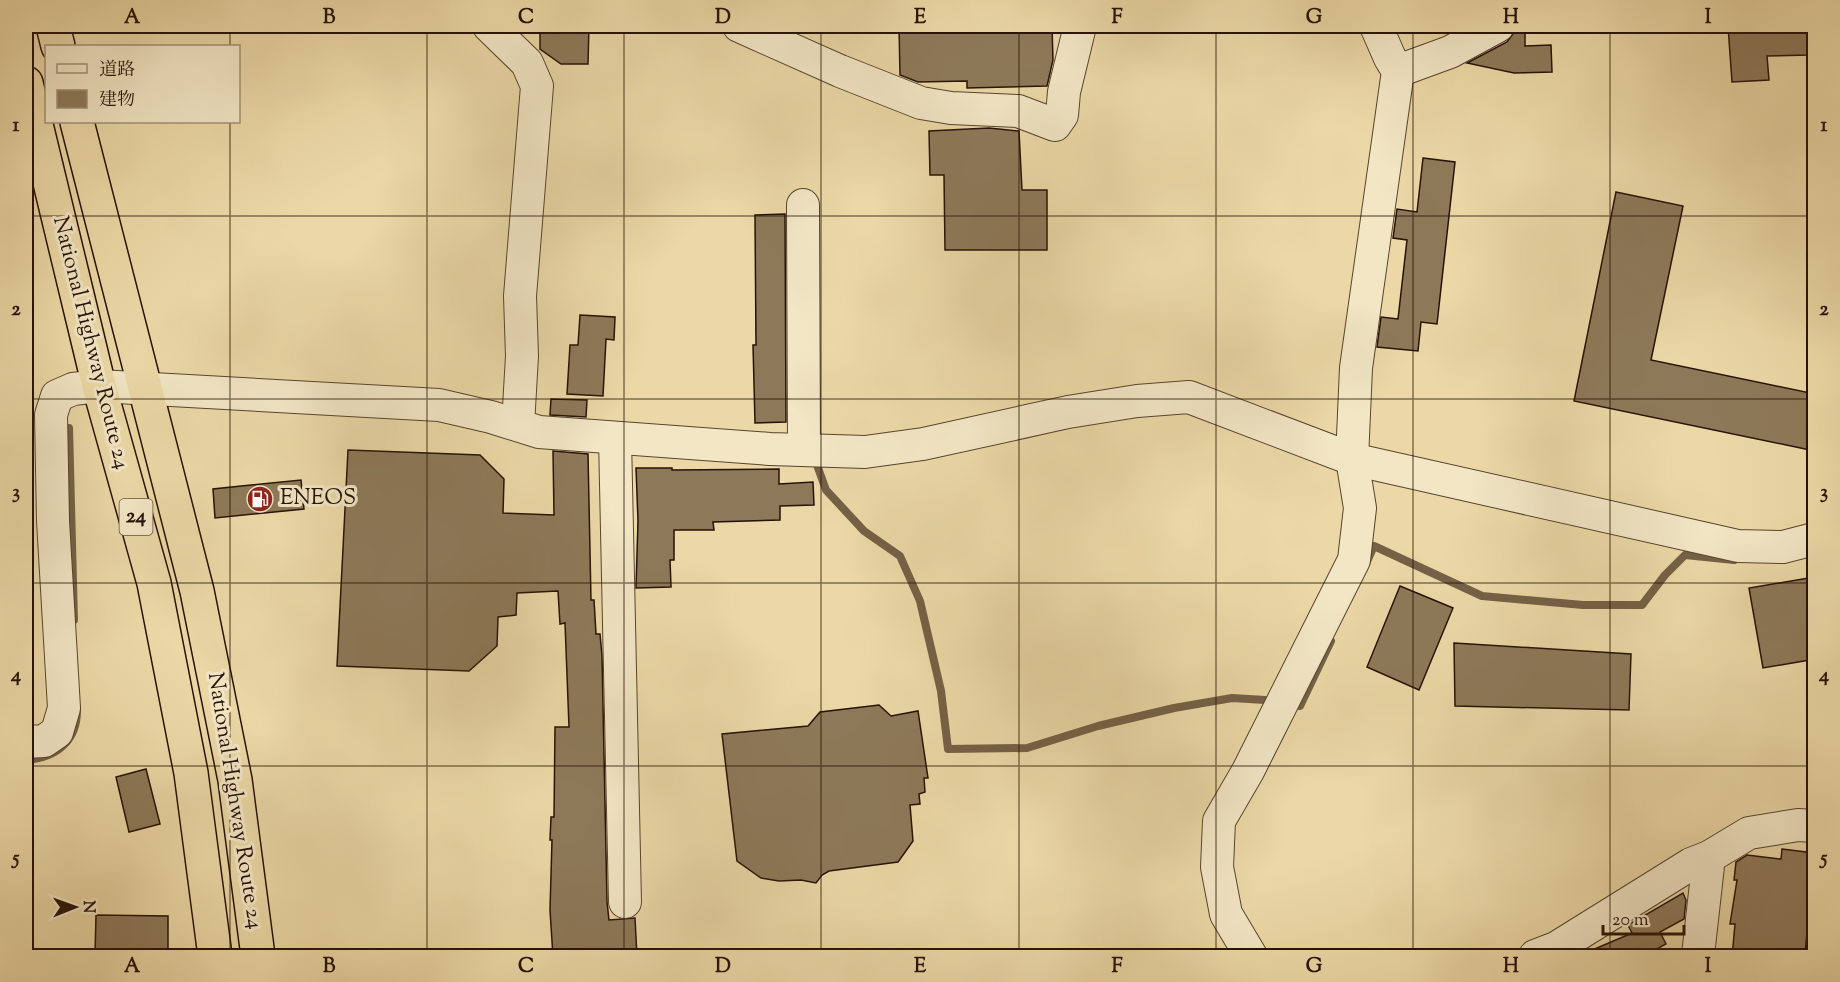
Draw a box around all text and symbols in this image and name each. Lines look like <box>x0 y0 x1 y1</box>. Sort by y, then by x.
text: A <box>124 4 141 33</box>
text: B <box>323 4 336 33</box>
text: C <box>518 4 534 33</box>
text: D <box>715 4 731 33</box>
text: E <box>914 4 927 33</box>
text: F <box>1111 4 1123 33</box>
text: G <box>1306 4 1323 33</box>
text: H <box>1503 4 1519 33</box>
text: I <box>1705 4 1712 33</box>
legend <box>45 45 240 123</box>
text: 道路 <box>99 58 135 84</box>
text: 建物 <box>99 88 135 114</box>
text: 1 <box>13 112 20 141</box>
text: 1 <box>1821 112 1828 141</box>
street label: National Highway Route 24 <box>43 213 137 473</box>
text: 2 <box>11 296 21 325</box>
text: 2 <box>1819 296 1829 325</box>
text: 3 <box>12 479 20 508</box>
text: 3 <box>1820 479 1828 508</box>
place label: ENEOS <box>280 483 356 515</box>
fuel station icon: ENEOS <box>245 484 275 514</box>
road number: 24 <box>120 499 152 535</box>
text: 4 <box>10 662 21 691</box>
text: 4 <box>1818 662 1829 691</box>
street label: National Highway Route 24 <box>198 670 270 932</box>
text: 5 <box>11 845 20 874</box>
text: 5 <box>1819 845 1828 874</box>
north arrow <box>45 877 105 937</box>
scale bar <box>1603 898 1684 936</box>
text: N <box>76 900 99 914</box>
text: 20 m <box>1612 908 1649 934</box>
text: A <box>124 953 141 982</box>
text: B <box>323 953 336 982</box>
text: C <box>518 953 534 982</box>
text: D <box>715 953 731 982</box>
text: E <box>914 953 927 982</box>
text: F <box>1111 953 1123 982</box>
text: G <box>1306 953 1323 982</box>
text: H <box>1503 953 1519 982</box>
text: I <box>1705 953 1712 982</box>

